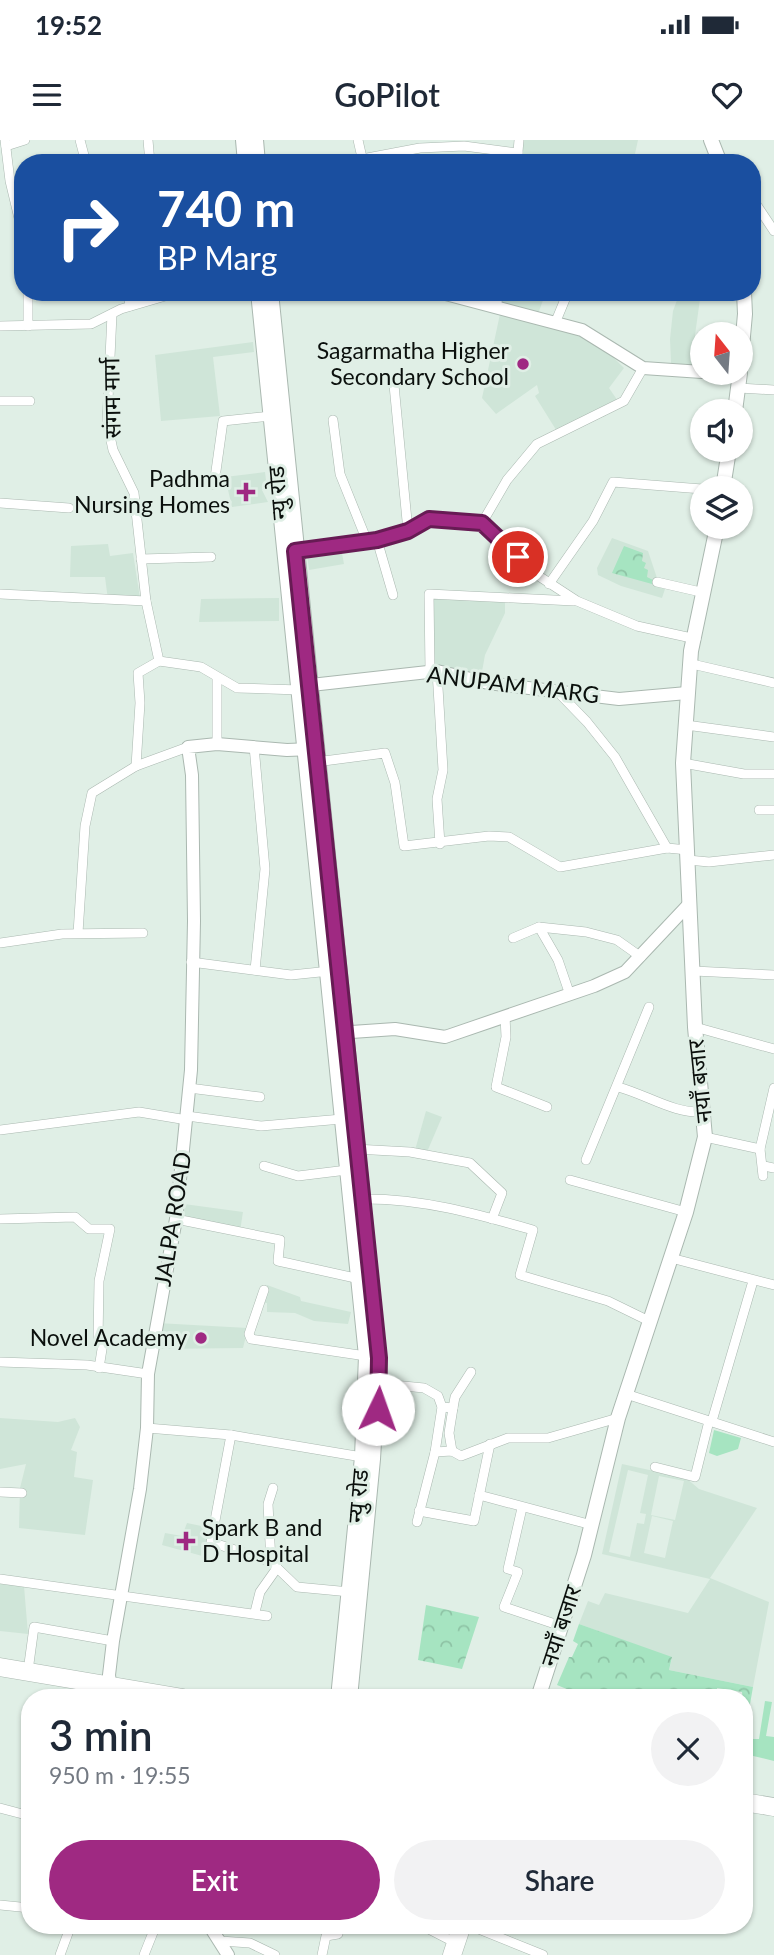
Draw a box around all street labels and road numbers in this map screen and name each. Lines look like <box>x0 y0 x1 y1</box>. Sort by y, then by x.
street label: संगम मार्ग <box>96 356 126 439</box>
street label: न्यु रोड <box>261 464 295 521</box>
street label: ANUPAM MARG <box>425 660 601 708</box>
street label: नयाँ बजार <box>681 1038 717 1124</box>
street label: JALPA ROAD <box>148 1150 196 1288</box>
street label: न्यु रोड <box>341 1467 375 1524</box>
street label: नयाँ बजार <box>534 1581 586 1670</box>

